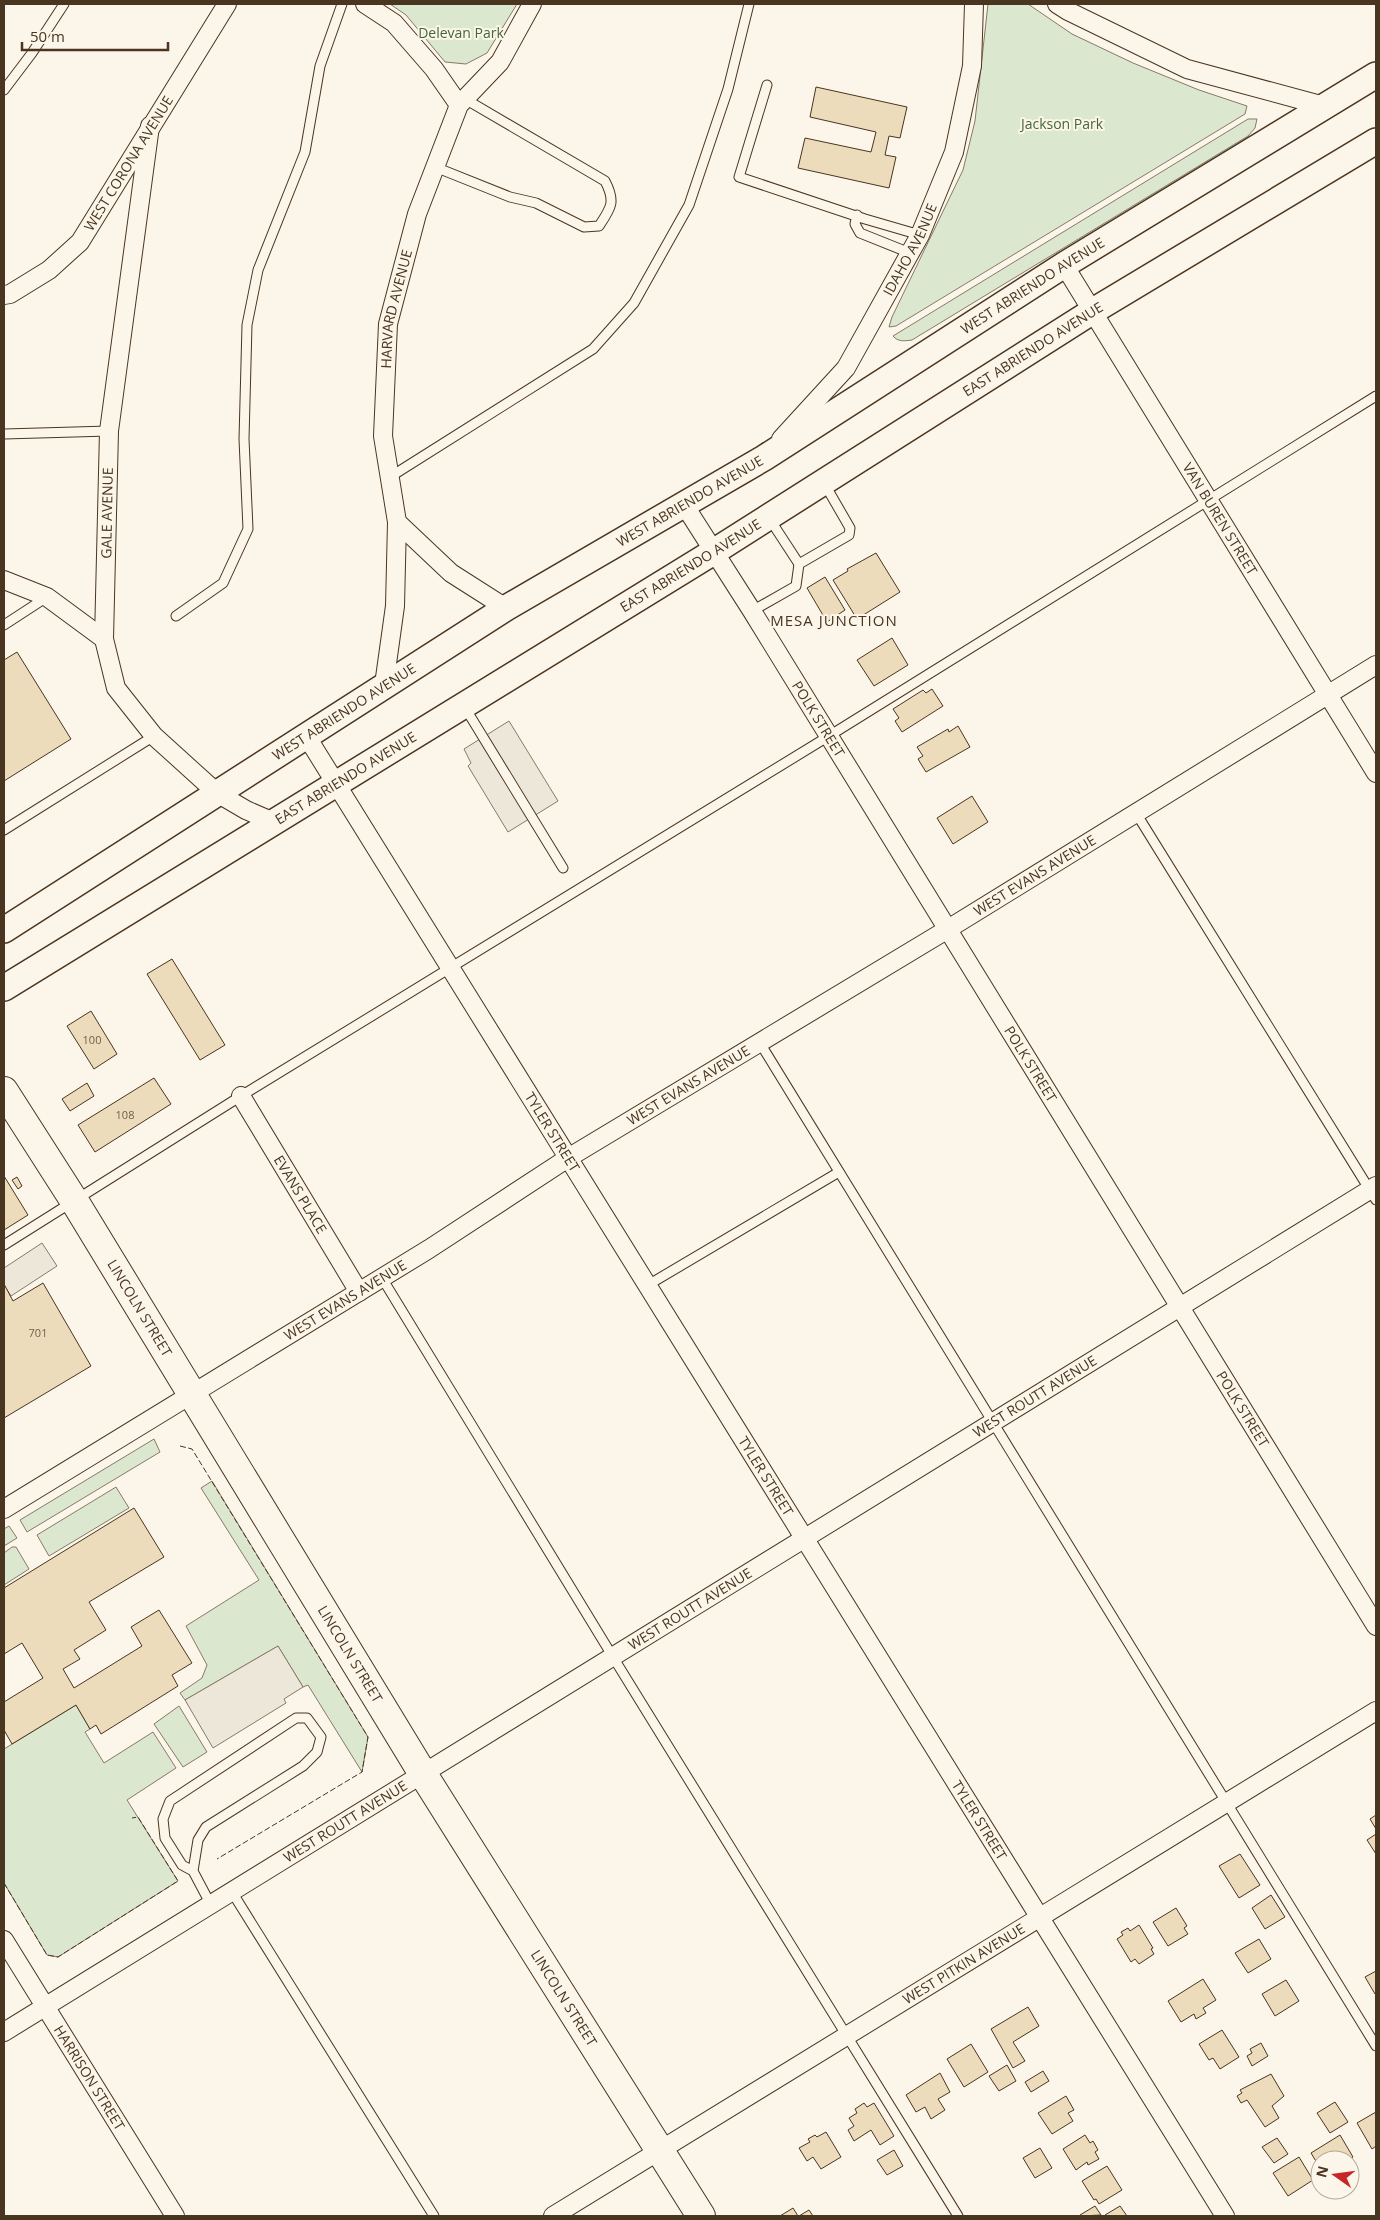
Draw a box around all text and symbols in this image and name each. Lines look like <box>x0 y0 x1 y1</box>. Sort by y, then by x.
scale bar <box>22 20 169 52</box>
park label: Delevan Park <box>418 23 504 42</box>
text: 50 m <box>30 26 65 46</box>
street label: WEST CORONA AVENUE <box>79 92 177 234</box>
park label: Jackson Park <box>1019 114 1104 133</box>
street label: IDAHO AVENUE <box>878 200 941 299</box>
street label: WEST ABRIENDO AVENUE <box>957 233 1108 338</box>
street label: HARVARD AVENUE <box>376 247 416 369</box>
street label: EAST ABRIENDO AVENUE <box>959 297 1106 400</box>
street label: WEST ABRIENDO AVENUE <box>613 451 766 551</box>
street label: VAN BUREN STREET <box>1179 459 1262 579</box>
street label: GALE AVENUE <box>96 467 117 559</box>
street label: EAST ABRIENDO AVENUE <box>616 514 764 616</box>
district label: MESA JUNCTION <box>770 610 898 630</box>
street label: WEST ABRIENDO AVENUE <box>268 658 419 764</box>
street label: POLK STREET <box>788 677 850 761</box>
street label: EAST ABRIENDO AVENUE <box>271 727 420 828</box>
street label: WEST EVANS AVENUE <box>970 830 1099 920</box>
street label: POLK STREET <box>1000 1022 1062 1106</box>
house number: 100 <box>83 1032 101 1047</box>
street label: WEST EVANS AVENUE <box>623 1041 753 1129</box>
street label: TYLER STREET <box>521 1088 585 1175</box>
house number: 108 <box>116 1107 134 1122</box>
street label: EVANS PLACE <box>270 1152 332 1237</box>
street label: WEST EVANS AVENUE <box>280 1255 410 1345</box>
street label: LINCOLN STREET <box>103 1256 177 1360</box>
house number: 701 <box>29 1325 47 1340</box>
street label: WEST ROUTT AVENUE <box>969 1351 1100 1441</box>
street label: POLK STREET <box>1212 1367 1274 1451</box>
street label: TYLER STREET <box>734 1433 798 1520</box>
street label: WEST ROUTT AVENUE <box>624 1563 755 1654</box>
street label: LINCOLN STREET <box>314 1602 387 1706</box>
street label: WEST ROUTT AVENUE <box>280 1776 411 1866</box>
street label: TYLER STREET <box>948 1777 1012 1864</box>
street label: WEST PITKIN AVENUE <box>899 1919 1028 2008</box>
street label: LINCOLN STREET <box>527 1946 602 2050</box>
street label: HARRISON STREET <box>50 2021 130 2134</box>
north arrow <box>1310 2150 1360 2200</box>
text: N <box>1311 2164 1332 2180</box>

